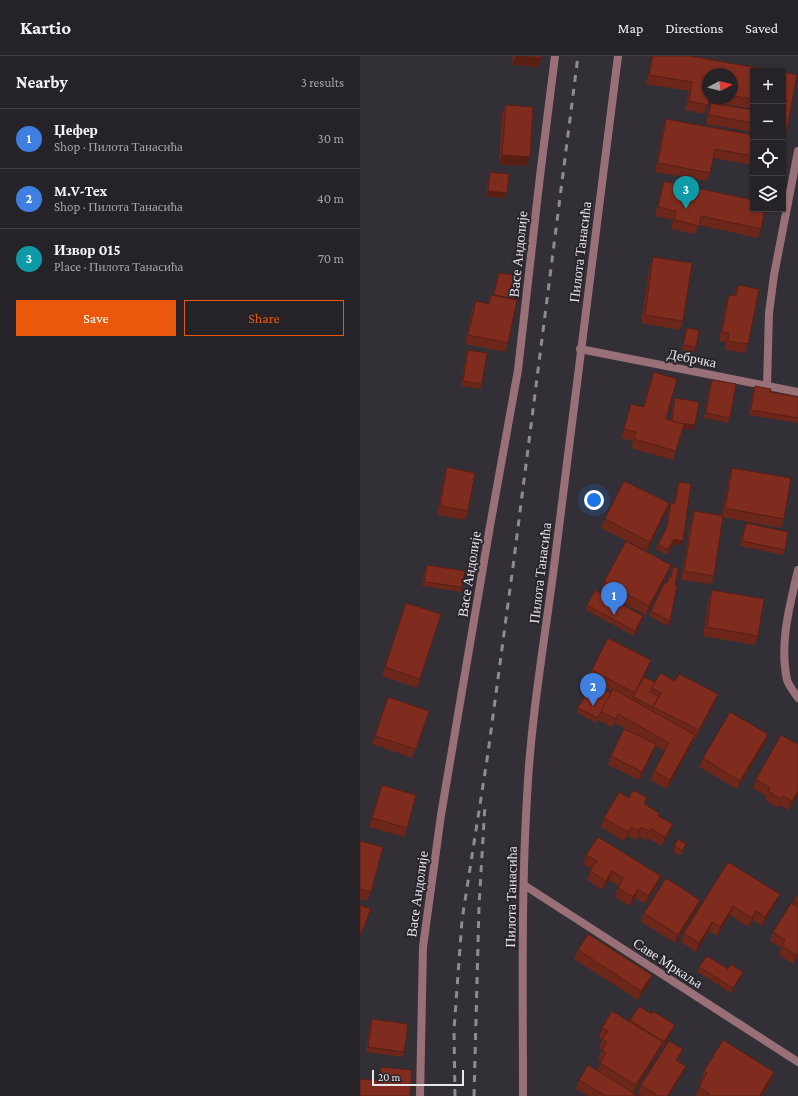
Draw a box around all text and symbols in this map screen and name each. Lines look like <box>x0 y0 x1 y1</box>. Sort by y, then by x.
text: Kartio <box>20 17 71 38</box>
text: Map <box>618 20 643 36</box>
text: Directions <box>665 20 723 36</box>
text: Saved <box>745 20 778 36</box>
north arrow <box>702 68 738 104</box>
map controls <box>750 68 786 212</box>
button: + <box>750 68 786 104</box>
text: Nearby <box>16 73 68 92</box>
text: 3 results <box>301 75 344 90</box>
button: − <box>750 104 786 140</box>
text: Џефер <box>54 122 98 138</box>
text: 1 <box>27 131 31 146</box>
text: 30 m <box>318 131 344 146</box>
text: Shop · Пилота Танасића <box>54 139 183 154</box>
button: locate <box>750 140 786 176</box>
pin: 3 <box>673 176 699 209</box>
button: layers <box>750 176 786 212</box>
text: M.V-Tex <box>54 183 107 199</box>
text: 2 <box>26 191 32 206</box>
text: 40 m <box>317 191 344 206</box>
text: Shop · Пилота Танасића <box>54 199 183 214</box>
street label: Пилота Танасића <box>566 200 594 303</box>
street label: Васе Андолије <box>506 210 530 298</box>
text: Извор 015 <box>54 242 121 258</box>
text: 3 <box>26 251 32 266</box>
text: 70 m <box>318 251 344 266</box>
text: Place · Пилота Танасића <box>54 259 183 274</box>
button: Save <box>16 300 176 336</box>
button: Share <box>184 300 344 336</box>
street label: Дебрчка <box>666 345 719 371</box>
your location <box>584 490 604 510</box>
street label: Пилота Танасића <box>526 521 554 624</box>
street label: Васе Андолије <box>454 530 484 618</box>
pin: 1 <box>601 582 627 615</box>
pin: 2 <box>580 673 606 706</box>
street label: Пилота Танасића <box>502 845 520 948</box>
street label: Васе Андолије <box>403 850 431 938</box>
street label: Саве Мркаља <box>630 935 706 992</box>
scale bar <box>372 1068 464 1087</box>
text: 20 m <box>378 1071 400 1083</box>

